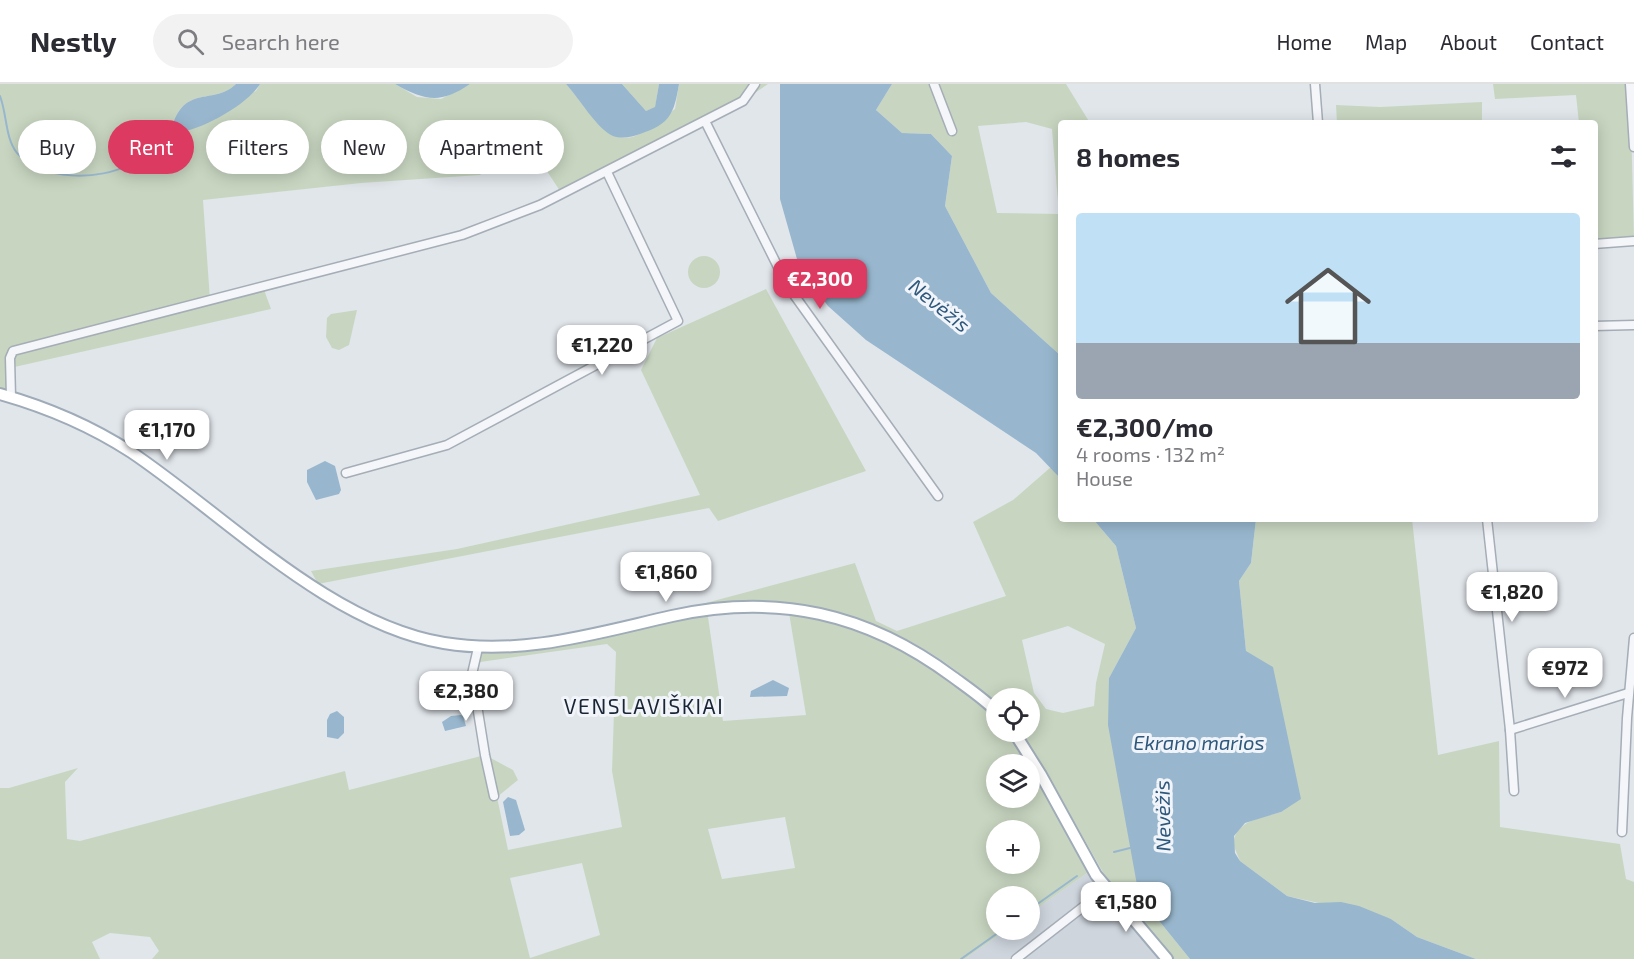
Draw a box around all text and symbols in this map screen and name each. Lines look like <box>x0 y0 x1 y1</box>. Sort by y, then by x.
search box <box>153 14 573 68</box>
text: Nestly <box>30 24 117 58</box>
icon: search <box>174 25 207 58</box>
text: Search here <box>222 28 340 54</box>
text: Home <box>1276 29 1332 54</box>
text: Map <box>1365 29 1407 54</box>
text: About <box>1440 29 1497 54</box>
text: Contact <box>1530 29 1604 54</box>
chip: Buy <box>18 120 96 174</box>
chip: Rent <box>108 120 194 174</box>
chip: Filters <box>206 120 309 174</box>
chip: New <box>321 120 407 174</box>
chip: Apartment <box>419 120 564 174</box>
icon: filters <box>1547 140 1580 173</box>
text: 8 homes <box>1076 141 1180 172</box>
icon: home <box>1274 252 1382 360</box>
pin: €2,300 <box>771 259 869 310</box>
text: €2,300 <box>787 266 853 290</box>
water label: Nevėžis <box>905 273 975 337</box>
pin: €1,220 <box>553 325 651 376</box>
text: €1,220 <box>571 332 633 356</box>
pin: €1,170 <box>118 410 216 461</box>
text: €2,300/mo <box>1076 411 1213 442</box>
text: €1,170 <box>138 417 196 441</box>
text: 4 rooms · 132 m² <box>1076 442 1225 466</box>
text: House <box>1076 466 1133 490</box>
pin: €1,860 <box>617 552 715 603</box>
text: €1,860 <box>634 559 698 583</box>
pin: €1,820 <box>1463 572 1561 623</box>
text: €1,820 <box>1480 579 1544 603</box>
pin: €972 <box>1529 648 1601 699</box>
text: €972 <box>1542 655 1588 679</box>
pin: €2,380 <box>417 671 515 722</box>
text: €2,380 <box>433 678 499 702</box>
map controls <box>986 688 1040 940</box>
button: locate <box>986 688 1040 742</box>
district label: VENSLAVIŠKIAI <box>564 693 724 718</box>
water label: Ekrano marios <box>1133 730 1265 754</box>
button: layers <box>986 754 1040 808</box>
water label: Nevėžis <box>1149 780 1175 852</box>
button: + <box>986 820 1040 874</box>
pin: €1,580 <box>1077 882 1175 933</box>
button: − <box>986 886 1040 940</box>
text: €1,580 <box>1095 889 1157 913</box>

